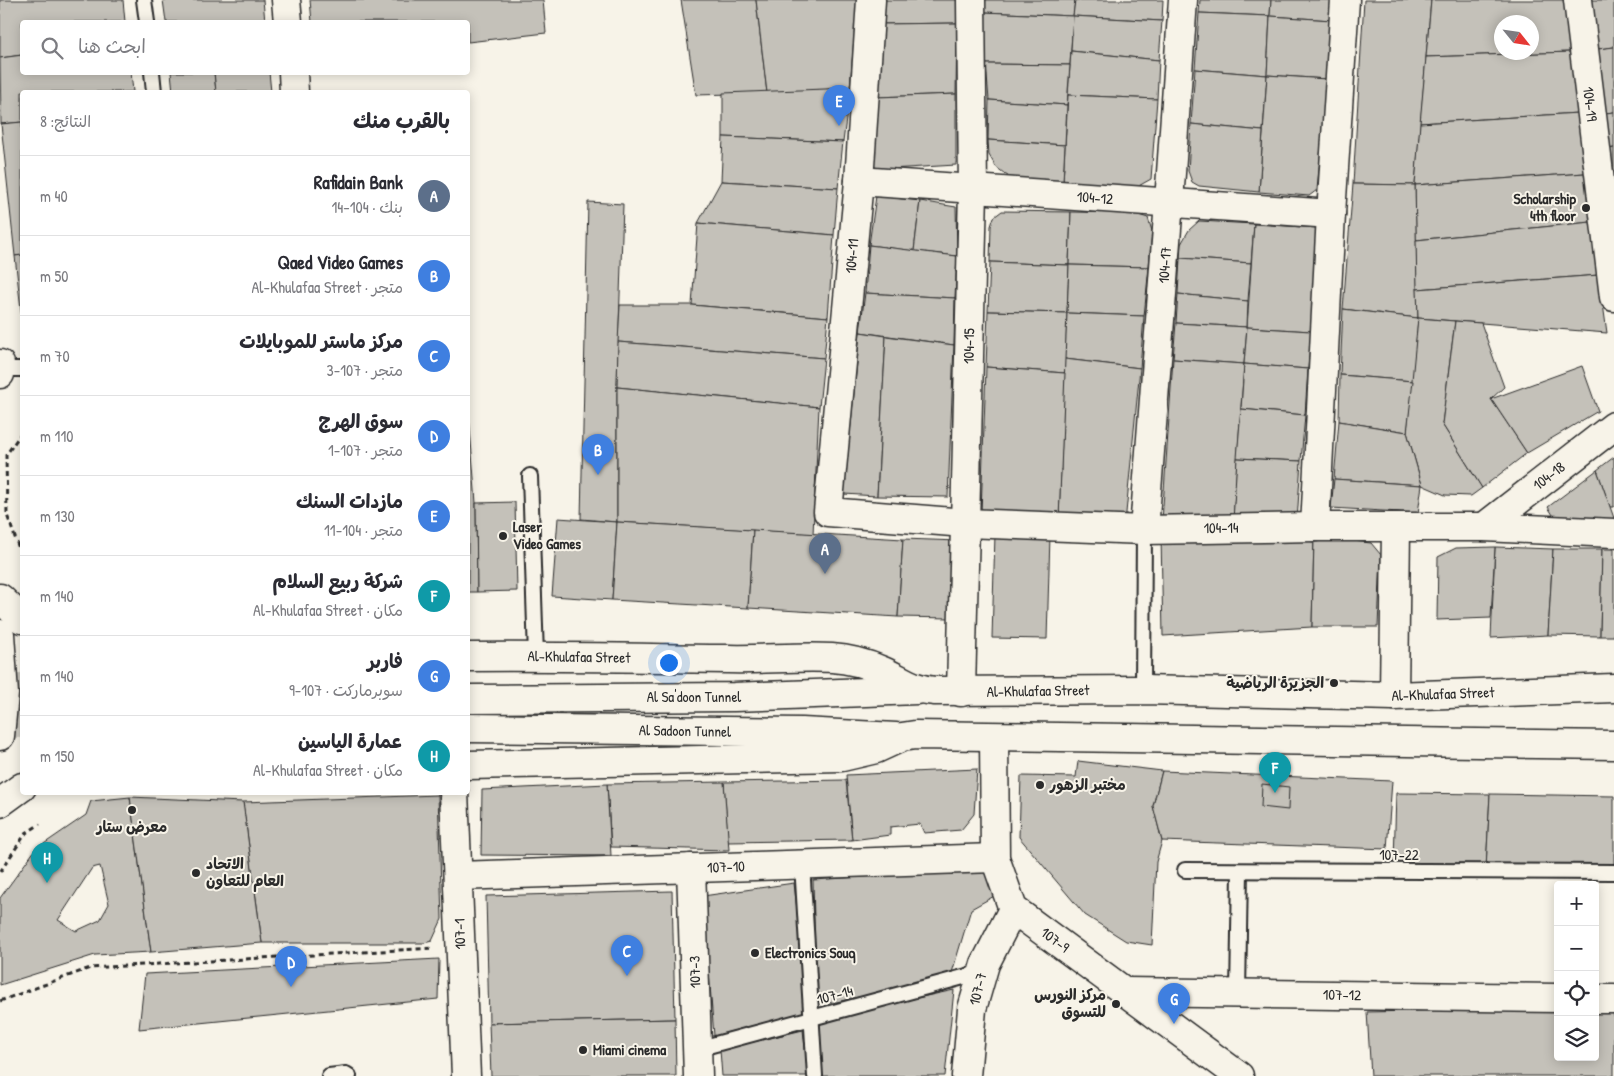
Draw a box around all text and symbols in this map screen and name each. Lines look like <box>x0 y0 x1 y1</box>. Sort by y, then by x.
north arrow <box>1494 15 1539 60</box>
search box <box>20 20 470 75</box>
text: ابحث هنا <box>78 33 146 59</box>
icon: search <box>38 34 66 62</box>
pin: E <box>823 85 855 126</box>
street label: 104-19 <box>1578 85 1603 123</box>
text: بالقرب منك <box>353 106 450 135</box>
text: النتائج: 8 <box>40 110 91 132</box>
text: Rafidain Bank <box>314 169 403 195</box>
text: 40 m <box>40 185 68 207</box>
text: A <box>430 185 438 207</box>
street label: 104-12 <box>1076 186 1114 209</box>
place label: Scholarship 4th floor <box>1513 188 1577 226</box>
text: بنك · 104-14 <box>331 196 403 218</box>
marker: Scholarship 4th floor <box>1580 202 1592 214</box>
street label: 104-11 <box>840 238 863 274</box>
street label: 104-17 <box>1153 246 1176 284</box>
text: Qaed Video Games <box>277 249 403 275</box>
text: 50 m <box>40 265 69 287</box>
text: B <box>430 265 438 287</box>
text: متجر · Al-Khulafaa Street <box>251 276 403 298</box>
street label: 104-15 <box>958 327 979 364</box>
text: مركز ماستر للموبايلات <box>239 328 403 354</box>
text: 70 m <box>40 345 70 367</box>
text: C <box>430 345 438 367</box>
text: متجر · 107-3 <box>327 359 403 381</box>
text: سوق الهرج <box>318 408 403 434</box>
text: 110 m <box>40 425 73 447</box>
text: D <box>430 425 438 447</box>
pin: B <box>582 434 614 475</box>
text: متجر · 107-1 <box>328 439 403 461</box>
street label: 104-18 <box>1528 456 1569 495</box>
text: مازدات السنك <box>296 488 403 514</box>
text: 130 m <box>40 505 75 527</box>
text: E <box>430 505 438 527</box>
place label: Laser Video Games <box>513 516 581 554</box>
street label: 104-14 <box>1203 517 1239 538</box>
text: متجر · 104-11 <box>324 519 403 541</box>
marker: Laser Video Games <box>497 530 509 542</box>
pin: A <box>809 533 841 574</box>
text: شركة ربيع السلام <box>272 568 403 594</box>
text: 140 m <box>40 585 74 607</box>
text: F <box>431 585 437 607</box>
text: مكان · Al-Khulafaa Street <box>253 599 403 621</box>
street label: Al-Khulafaa Street <box>527 645 631 668</box>
text: فاربر <box>367 648 403 674</box>
your location <box>656 650 682 676</box>
text: 140 m <box>40 665 74 687</box>
text: G <box>430 665 438 687</box>
place label: الجزيرة الرياضية <box>1226 672 1324 693</box>
marker: الجزيرة الرياضية <box>1328 677 1340 689</box>
text: سوبرماركت · 107-9 <box>289 679 403 701</box>
street label: Al-Khulafaa Street <box>986 679 1090 702</box>
street label: Al-Khulafaa Street <box>1391 681 1496 706</box>
street label: Al Sa'doon Tunnel <box>647 686 741 707</box>
street label: Al Sadoon Tunnel <box>639 719 731 742</box>
text: عمارة الياسين <box>298 728 403 754</box>
text: 150 m <box>40 745 74 767</box>
text: H <box>430 745 438 767</box>
pin: F <box>1259 752 1291 793</box>
text: مكان · Al-Khulafaa Street <box>253 759 403 781</box>
place label: مختبر الزهور <box>1049 774 1126 795</box>
marker: مختبر الزهور <box>1034 779 1046 791</box>
marker: معرض ستار <box>126 804 138 816</box>
place label: معرض ستار <box>95 816 167 837</box>
pin: H <box>31 842 63 883</box>
street label: 107-22 <box>1379 844 1419 865</box>
place label: الاتحاد العام للتعاون <box>206 853 284 892</box>
street label: 107-10 <box>707 855 746 878</box>
marker: الاتحاد العام للتعاون <box>190 867 202 879</box>
map controls <box>1554 881 1599 1061</box>
button: + <box>1554 881 1599 926</box>
street label: 107-1 <box>448 918 471 950</box>
street label: 107-9 <box>1037 922 1074 958</box>
button: − <box>1554 926 1599 971</box>
pin: C <box>611 935 643 976</box>
place label: Electronics Souq <box>765 942 856 964</box>
pin: D <box>275 946 307 987</box>
marker: Electronics Souq <box>749 947 761 959</box>
street label: 107-3 <box>683 955 706 989</box>
street label: 107-7 <box>963 970 992 1007</box>
button: locate <box>1554 971 1599 1016</box>
street label: 107-14 <box>814 980 856 1009</box>
pin: G <box>1158 983 1190 1024</box>
place label: مركز النورس للتسوق <box>1034 984 1106 1022</box>
street label: 107-12 <box>1323 984 1361 1005</box>
marker: مركز النورس للتسوق <box>1110 998 1122 1010</box>
button: layers <box>1554 1016 1599 1061</box>
place label: Miami cinema <box>593 1039 666 1060</box>
marker: Miami cinema <box>577 1044 589 1056</box>

